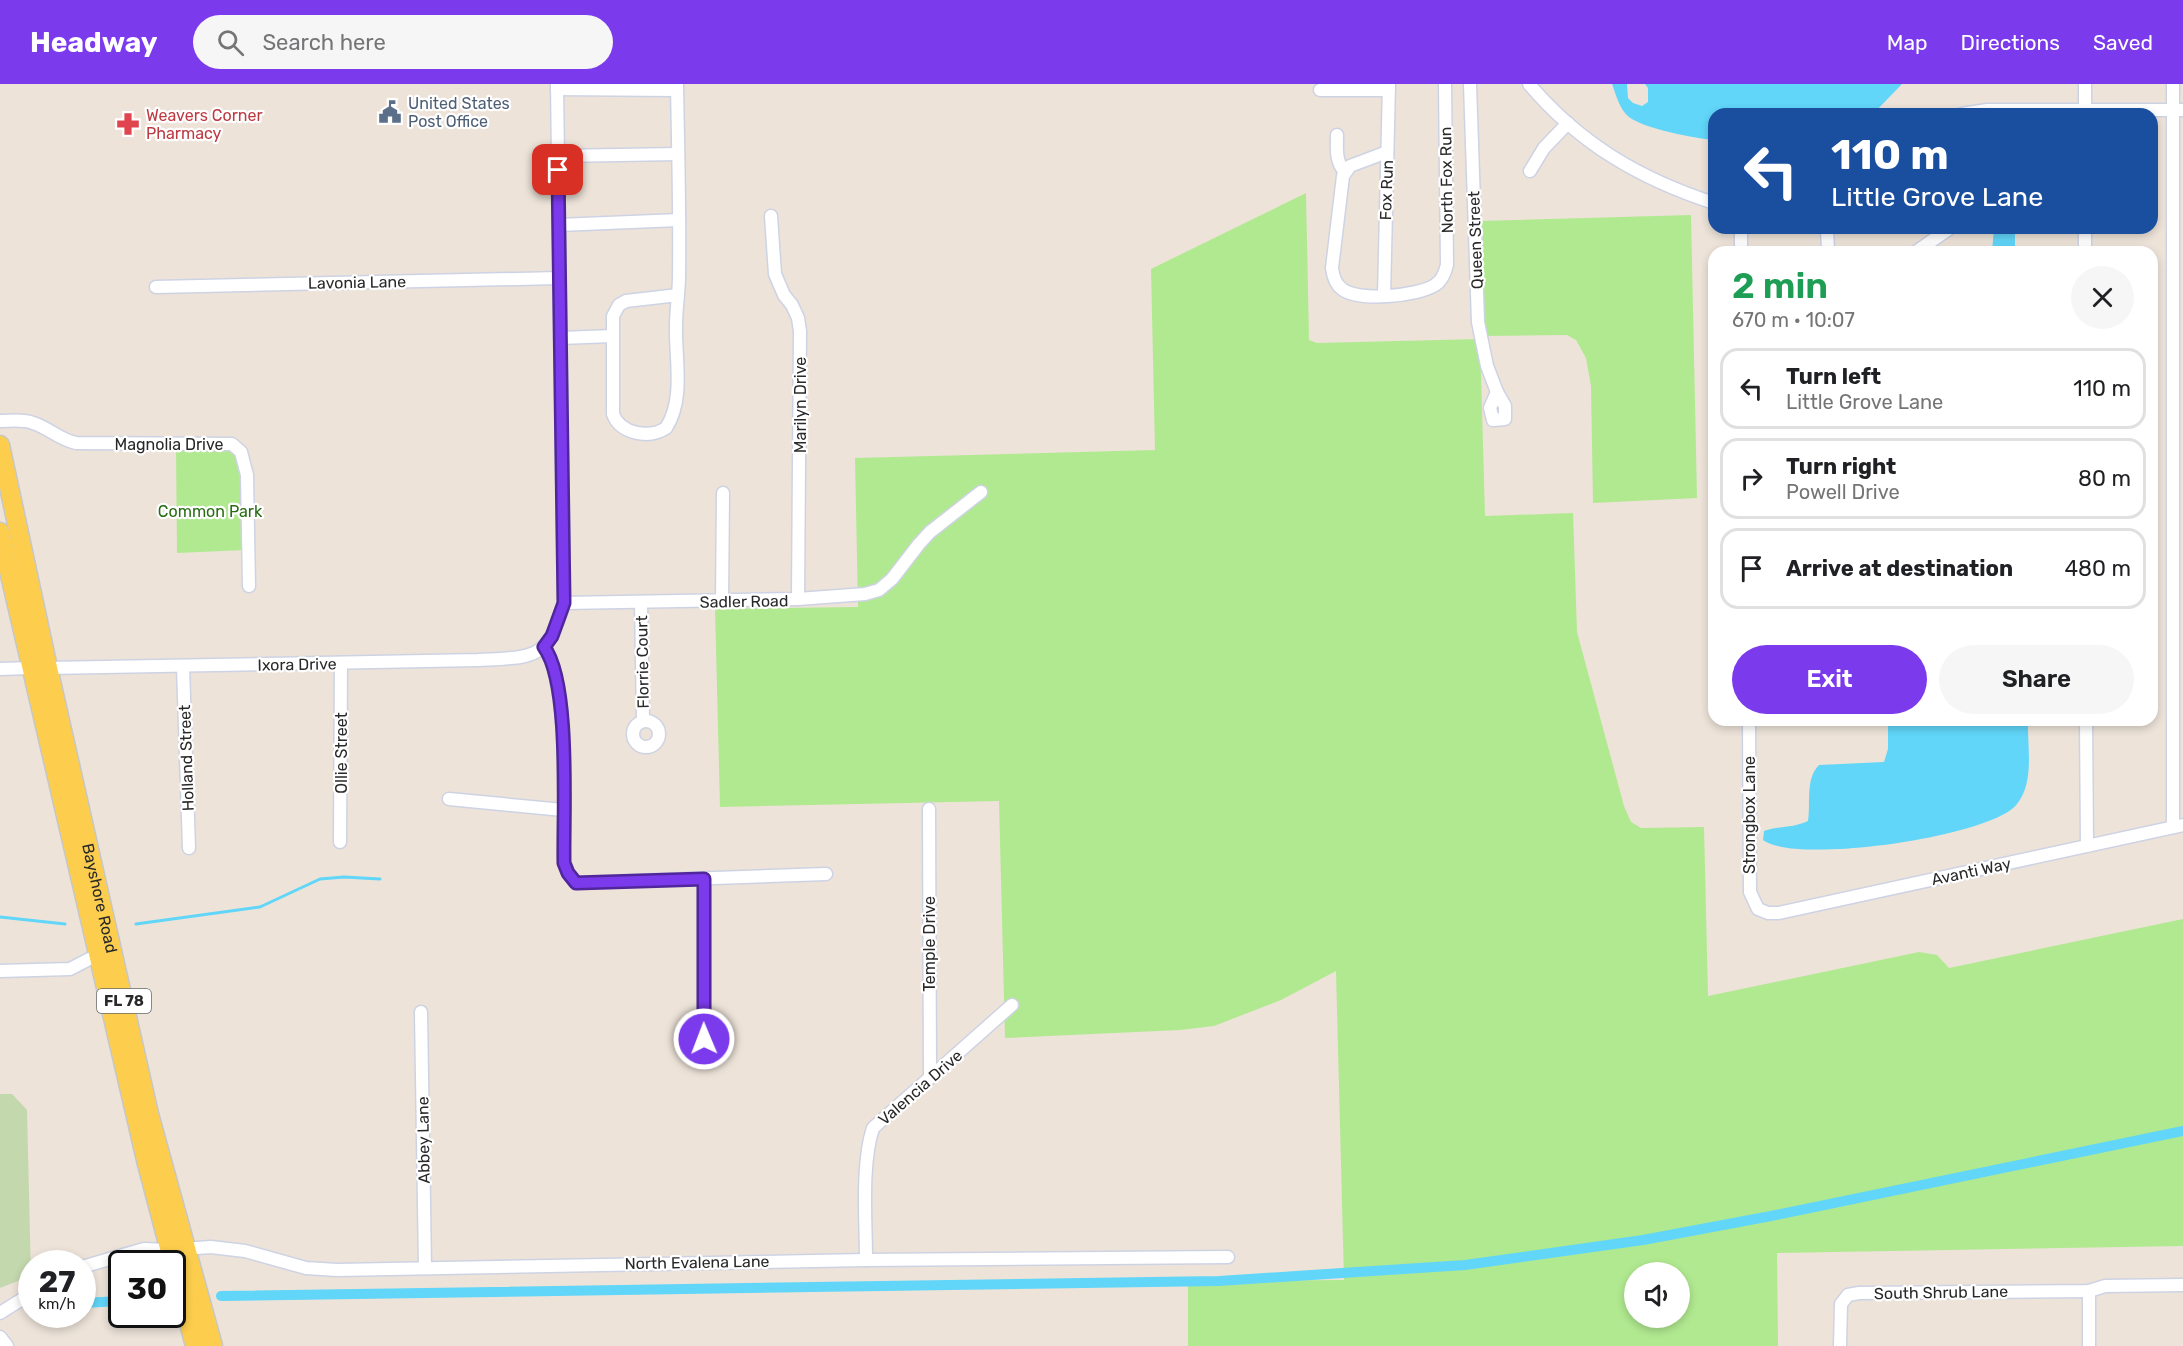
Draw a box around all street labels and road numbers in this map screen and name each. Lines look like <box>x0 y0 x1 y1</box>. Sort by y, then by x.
street label: North Fox Run <box>1436 126 1457 234</box>
street label: Fox Run <box>1376 159 1397 221</box>
street label: Queen Street <box>1464 191 1487 289</box>
street label: Lavonia Lane <box>308 272 406 293</box>
street label: Marilyn Drive <box>791 357 810 453</box>
street label: Magnolia Drive <box>115 435 224 454</box>
street label: Sadler Road <box>699 591 789 612</box>
street label: Florrie Court <box>632 615 653 709</box>
street label: Ixora Drive <box>257 654 337 675</box>
street label: Holland Street <box>175 704 198 812</box>
street label: Ollie Street <box>332 712 351 794</box>
street label: Strongbox Lane <box>1740 756 1759 874</box>
street label: Bayshore Road <box>78 842 121 955</box>
street label: Avanti Way <box>1930 854 2013 889</box>
street label: Temple Drive <box>920 896 939 992</box>
road number: FL 78 <box>97 989 151 1013</box>
street label: Valencia Drive <box>875 1046 966 1129</box>
street label: Abbey Lane <box>413 1096 434 1184</box>
street label: North Evalena Lane <box>624 1252 770 1273</box>
street label: South Shrub Lane <box>1874 1282 2008 1303</box>

